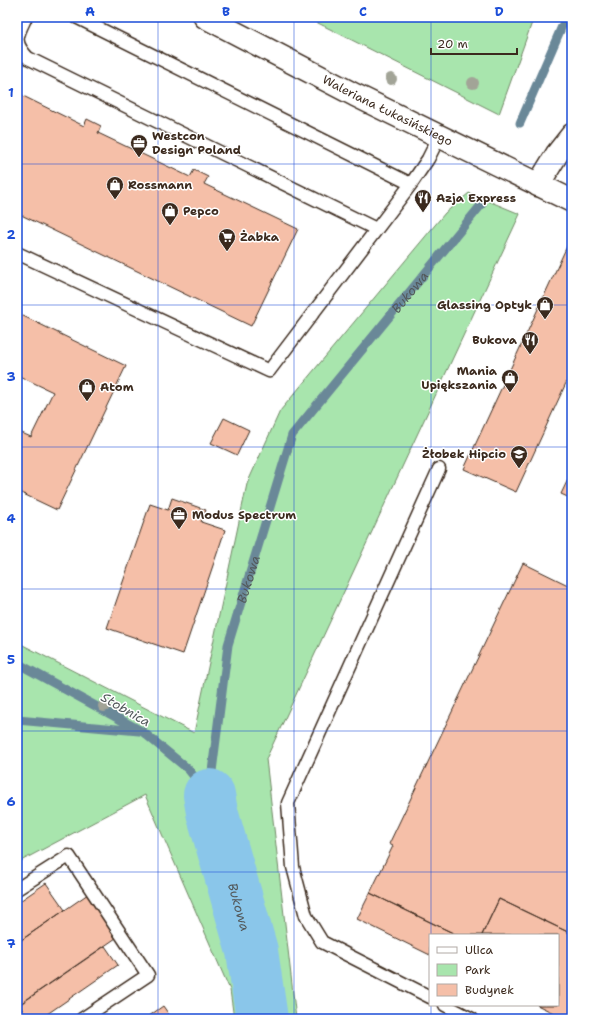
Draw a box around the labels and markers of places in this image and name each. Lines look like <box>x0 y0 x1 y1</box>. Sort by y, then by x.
place label: Westcon Design Poland <box>152 128 241 158</box>
office icon: Westcon Design Poland <box>129 133 149 158</box>
shop icon: Rossmann <box>105 175 125 200</box>
place label: Rossmann <box>128 177 192 193</box>
restaurant icon: Azja Express <box>413 188 433 213</box>
place label: Azja Express <box>436 190 516 206</box>
shop icon: Pepco <box>160 201 180 226</box>
place label: Pepco <box>183 203 219 219</box>
supermarket icon: Żabka <box>217 227 237 252</box>
place label: Żabka <box>240 229 280 245</box>
shop icon: Glassing Optyk <box>535 295 555 320</box>
place label: Glassing Optyk <box>437 297 532 313</box>
restaurant icon: Bukova <box>520 330 540 355</box>
place label: Bukova <box>472 332 518 348</box>
place label: Mania Upiększania <box>421 363 498 393</box>
shop icon: Mania Upiększania <box>500 368 520 393</box>
shop icon: Atom <box>77 377 97 402</box>
place label: Atom <box>100 379 134 395</box>
school or university icon: Żłobek Hipcio <box>509 444 529 469</box>
place label: Żłobek Hipcio <box>422 446 506 462</box>
office icon: Modus Spectrum <box>169 505 189 530</box>
place label: Modus Spectrum <box>192 507 296 523</box>

